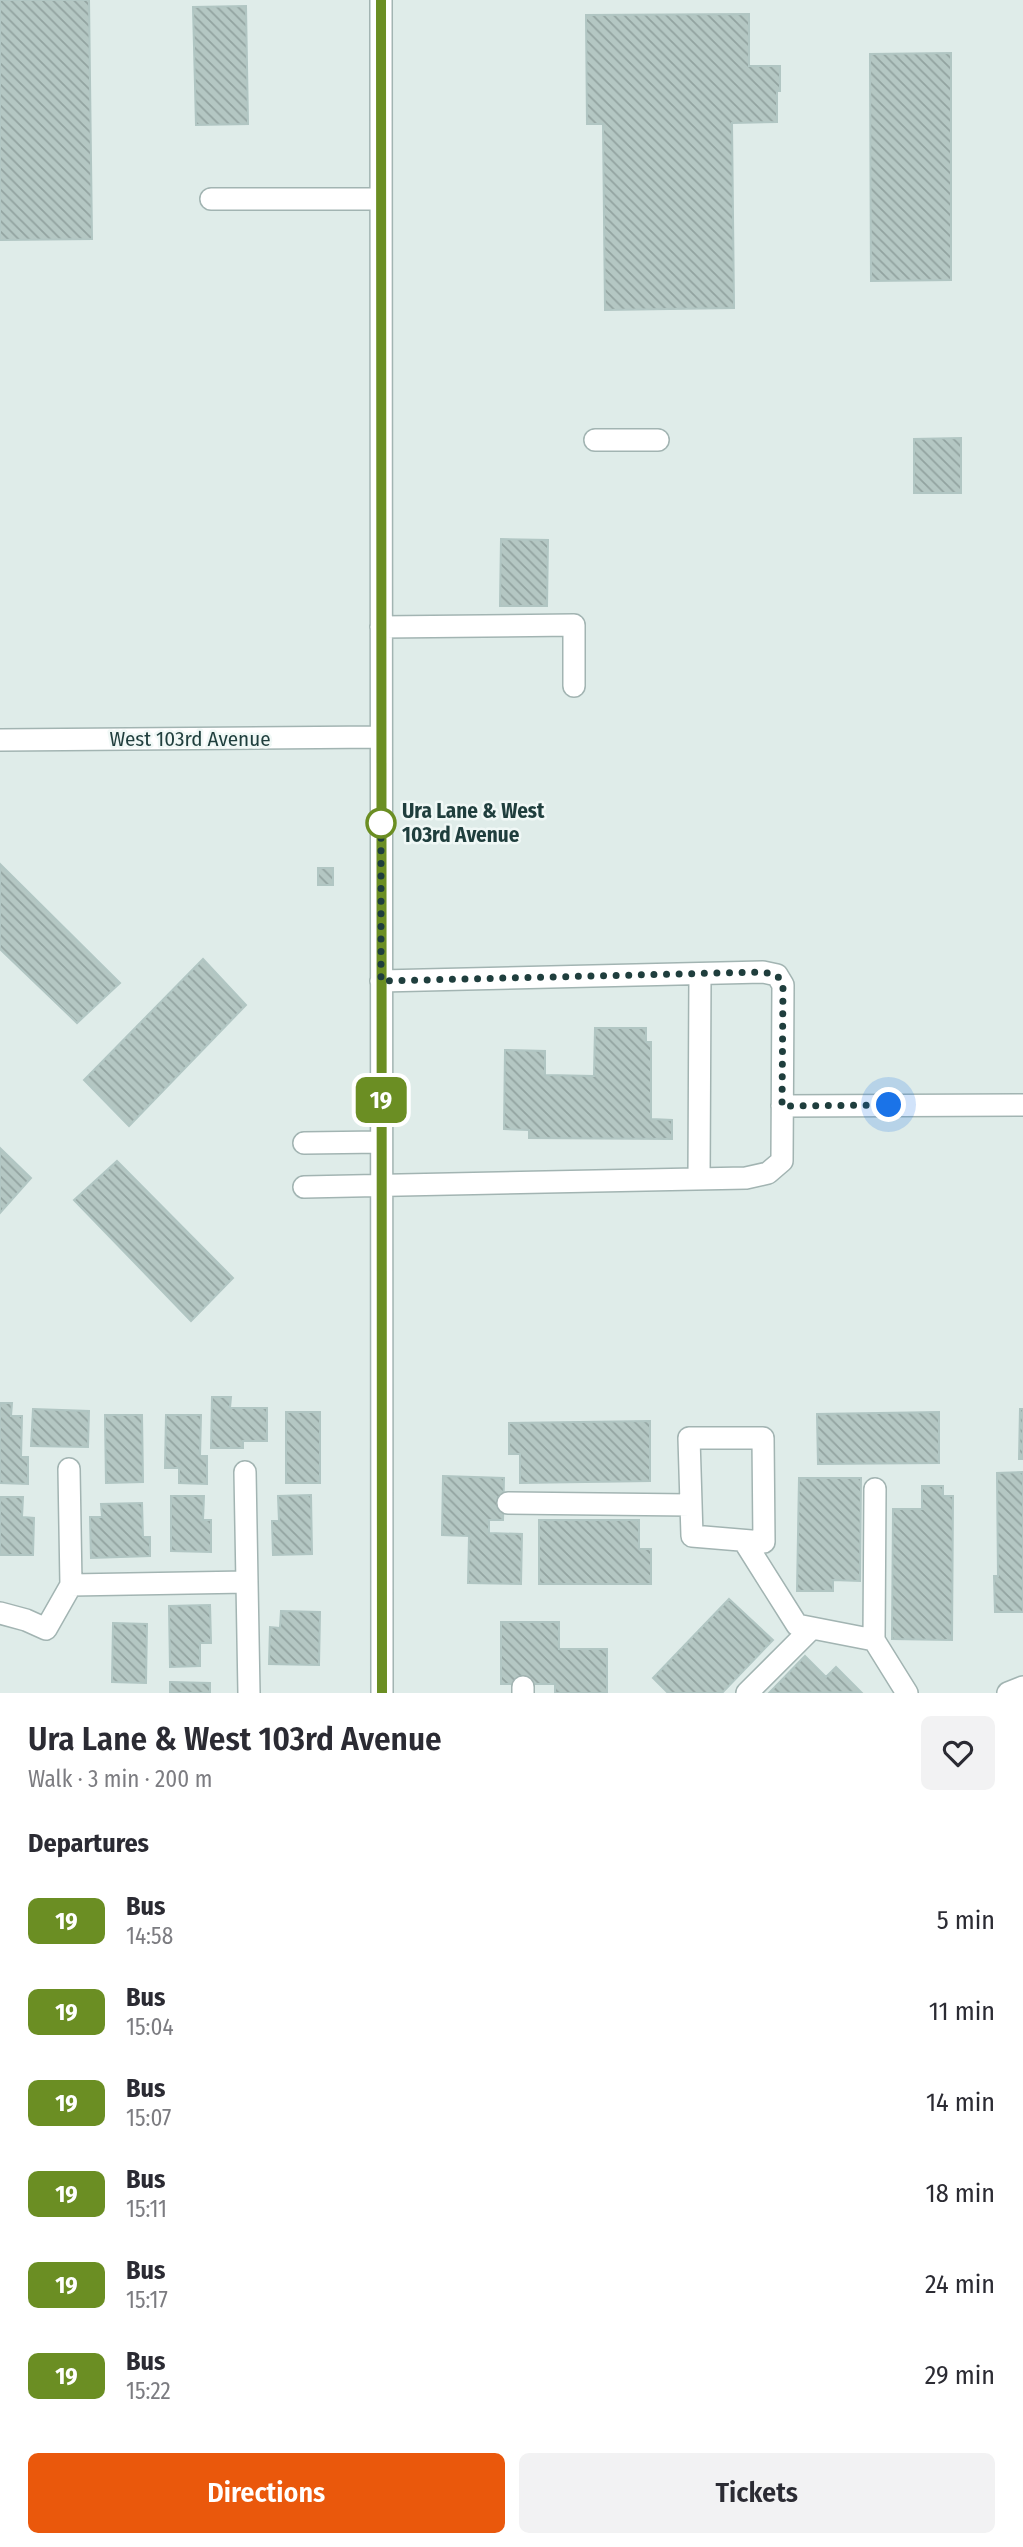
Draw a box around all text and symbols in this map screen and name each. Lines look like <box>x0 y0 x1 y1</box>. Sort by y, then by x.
street label: West 103rd Avenue <box>109 726 271 752</box>
place label: Ura Lane & West 103rd Avenue <box>402 798 545 848</box>
marker: Ura Lane & West 103rd Avenue <box>366 808 396 838</box>
line badge: 19 <box>350 1077 412 1123</box>
text: 19 <box>370 1086 392 1114</box>
your location <box>871 1087 906 1122</box>
button: heart <box>921 1716 995 1790</box>
text: Ura Lane & West 103rd Avenue <box>28 1719 442 1759</box>
text: Walk · 3 min · 200 m <box>28 1765 212 1793</box>
text: Departures <box>28 1828 149 1859</box>
text: Bus <box>126 1891 165 1922</box>
text: 5 min <box>937 1905 995 1936</box>
text: 19 <box>55 1907 78 1935</box>
text: 14:58 <box>126 1922 173 1950</box>
text: Bus <box>126 1982 165 2013</box>
text: 11 min <box>929 1996 995 2027</box>
text: 19 <box>55 1998 78 2026</box>
text: 15:04 <box>126 2013 174 2041</box>
text: Bus <box>126 2073 165 2104</box>
text: 14 min <box>926 2087 995 2118</box>
text: 19 <box>55 2089 78 2117</box>
text: 15:07 <box>126 2104 171 2132</box>
text: Bus <box>126 2164 165 2195</box>
text: 18 min <box>926 2178 995 2209</box>
text: 19 <box>55 2180 78 2208</box>
text: 15:11 <box>126 2195 167 2223</box>
text: Bus <box>126 2255 165 2286</box>
text: 24 min <box>925 2269 995 2300</box>
text: 19 <box>55 2271 78 2299</box>
text: 15:17 <box>126 2286 168 2314</box>
text: Bus <box>126 2346 165 2377</box>
text: 29 min <box>925 2360 995 2391</box>
text: 19 <box>55 2362 78 2390</box>
text: 15:22 <box>126 2377 171 2405</box>
button: Directions <box>28 2453 505 2533</box>
button: Tickets <box>519 2453 995 2533</box>

